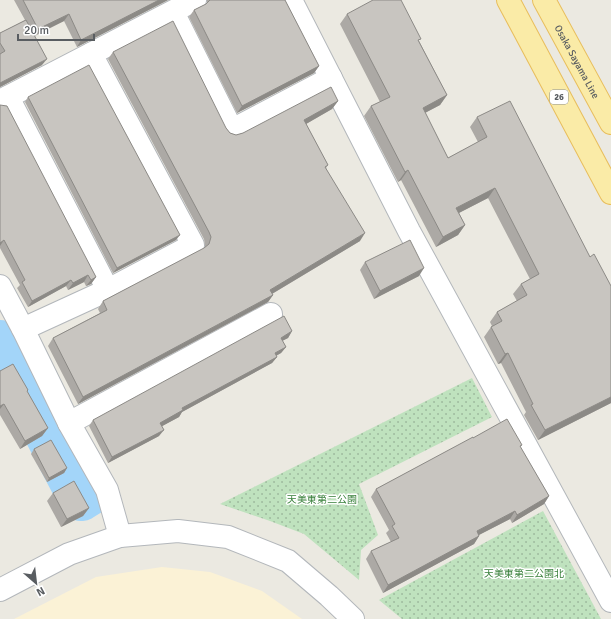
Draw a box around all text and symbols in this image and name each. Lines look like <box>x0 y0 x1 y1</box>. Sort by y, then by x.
scale bar <box>18 16 94 42</box>
text: 20 m <box>24 23 49 38</box>
street label: Osaka Sayama Line <box>552 23 601 101</box>
road number: 26 <box>550 90 568 104</box>
park label: 天美東第二公園 <box>287 494 357 506</box>
north arrow <box>16 563 56 603</box>
park label: 天美東第二公園北 <box>484 568 564 580</box>
text: N <box>34 584 47 599</box>

